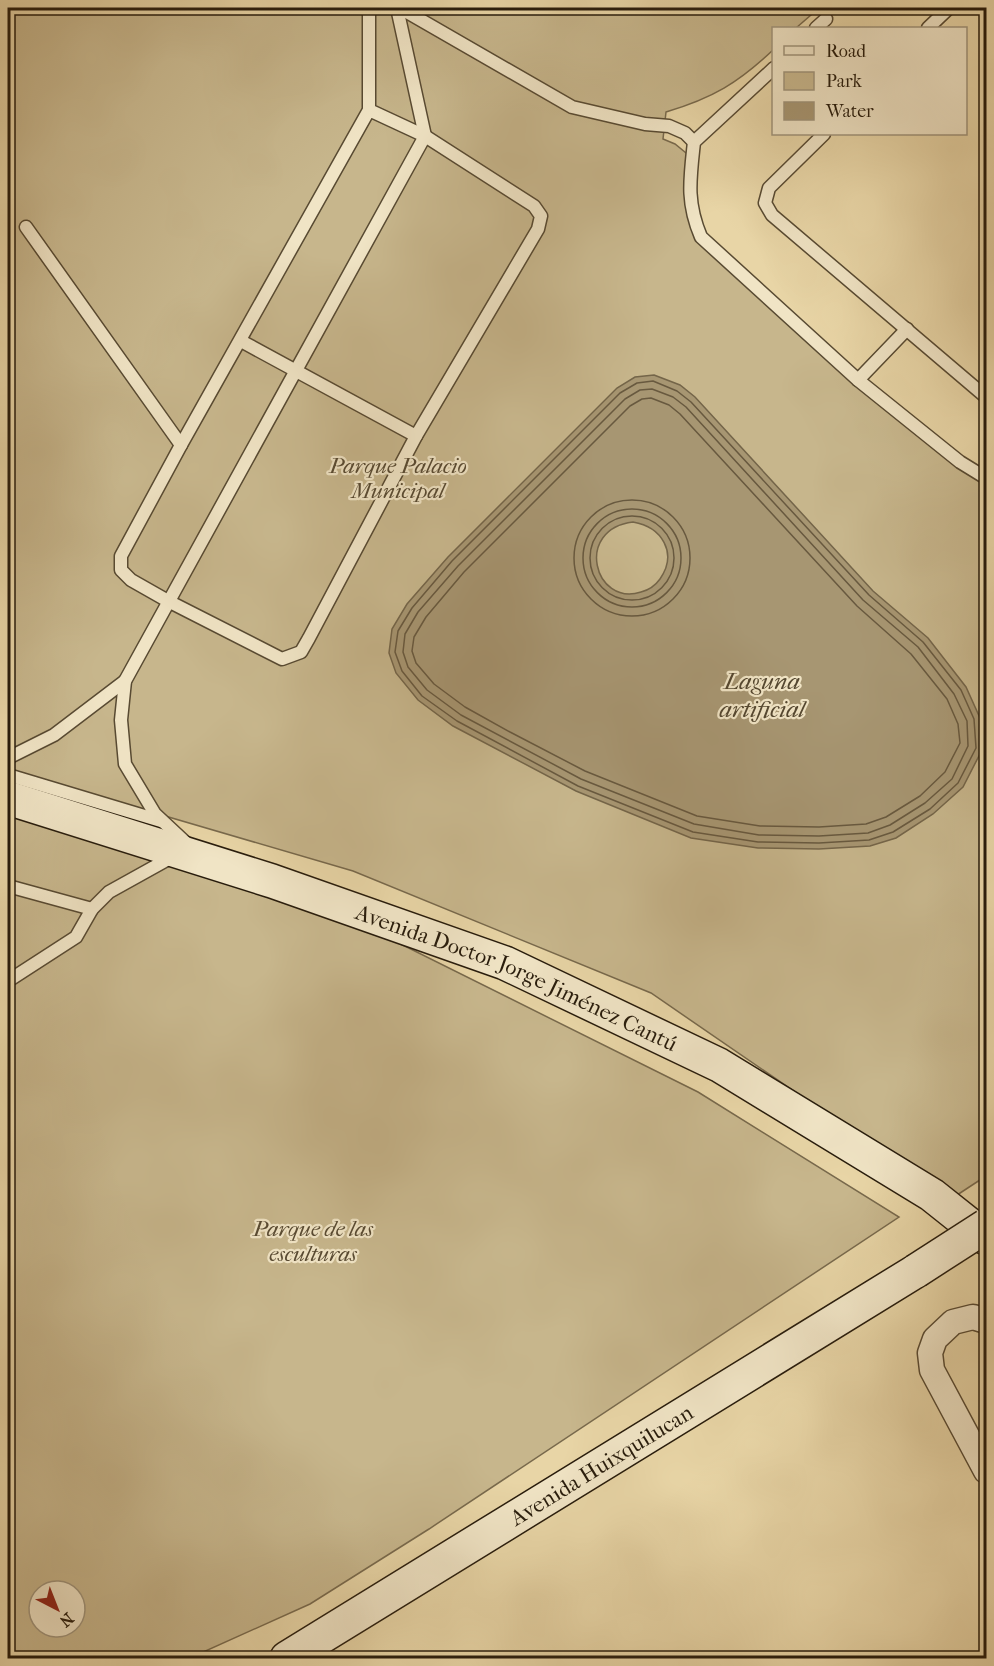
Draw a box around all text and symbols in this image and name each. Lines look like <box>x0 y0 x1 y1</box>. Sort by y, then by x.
legend <box>772 27 967 135</box>
text: Road <box>826 41 866 62</box>
text: Park <box>826 71 863 92</box>
text: Water <box>825 101 874 122</box>
park label: Parque Palacio Municipal <box>328 453 467 504</box>
water label: Laguna artificial <box>719 667 808 723</box>
street label: Avenida Doctor Jorge Jiménez Cantú <box>351 899 682 1058</box>
park label: Parque de las esculturas <box>252 1216 374 1267</box>
street label: Avenida Huixquilucan <box>505 1399 698 1532</box>
north arrow <box>27 1579 87 1639</box>
text: N <box>55 1609 78 1631</box>

